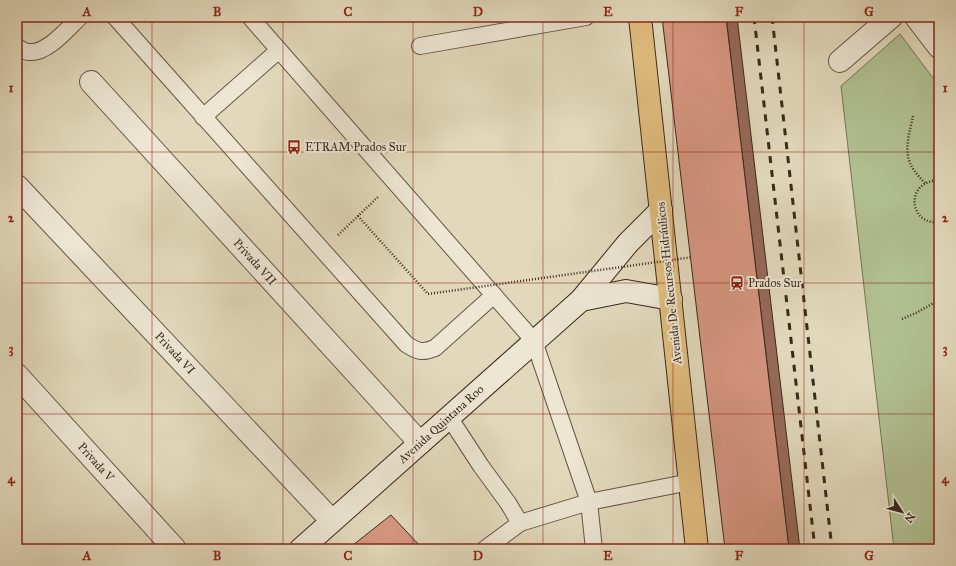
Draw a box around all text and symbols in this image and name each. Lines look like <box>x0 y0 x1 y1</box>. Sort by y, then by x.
text: A <box>82 4 92 20</box>
text: B <box>213 4 222 20</box>
text: C <box>344 4 353 20</box>
text: D <box>473 4 483 20</box>
text: E <box>603 4 613 20</box>
text: F <box>735 4 744 20</box>
text: G <box>864 4 874 20</box>
text: 1 <box>8 80 14 96</box>
text: 1 <box>942 80 948 96</box>
bus stop icon: ETRAM Prados Sur <box>286 139 302 155</box>
place label: ETRAM Prados Sur <box>305 140 407 154</box>
street label: Avenida De Recursos Hidráulicos <box>654 201 685 366</box>
text: 2 <box>8 210 15 226</box>
text: 2 <box>942 210 949 226</box>
street label: Privada VII <box>231 236 279 288</box>
station icon: Prados Sur <box>729 275 745 291</box>
place label: Prados Sur <box>748 276 802 290</box>
street label: Privada VI <box>152 329 198 377</box>
text: 3 <box>8 341 14 357</box>
text: 3 <box>942 341 948 357</box>
street label: Avenida Quintana Roo <box>395 382 487 467</box>
street label: Privada V <box>75 440 117 485</box>
text: 4 <box>7 471 15 487</box>
text: 4 <box>941 471 949 487</box>
north arrow <box>882 492 922 532</box>
text: N <box>901 510 918 526</box>
text: A <box>82 548 92 564</box>
text: B <box>213 548 222 564</box>
text: C <box>344 548 353 564</box>
text: D <box>473 548 483 564</box>
text: E <box>603 548 613 564</box>
text: F <box>735 548 744 564</box>
text: G <box>864 548 874 564</box>

